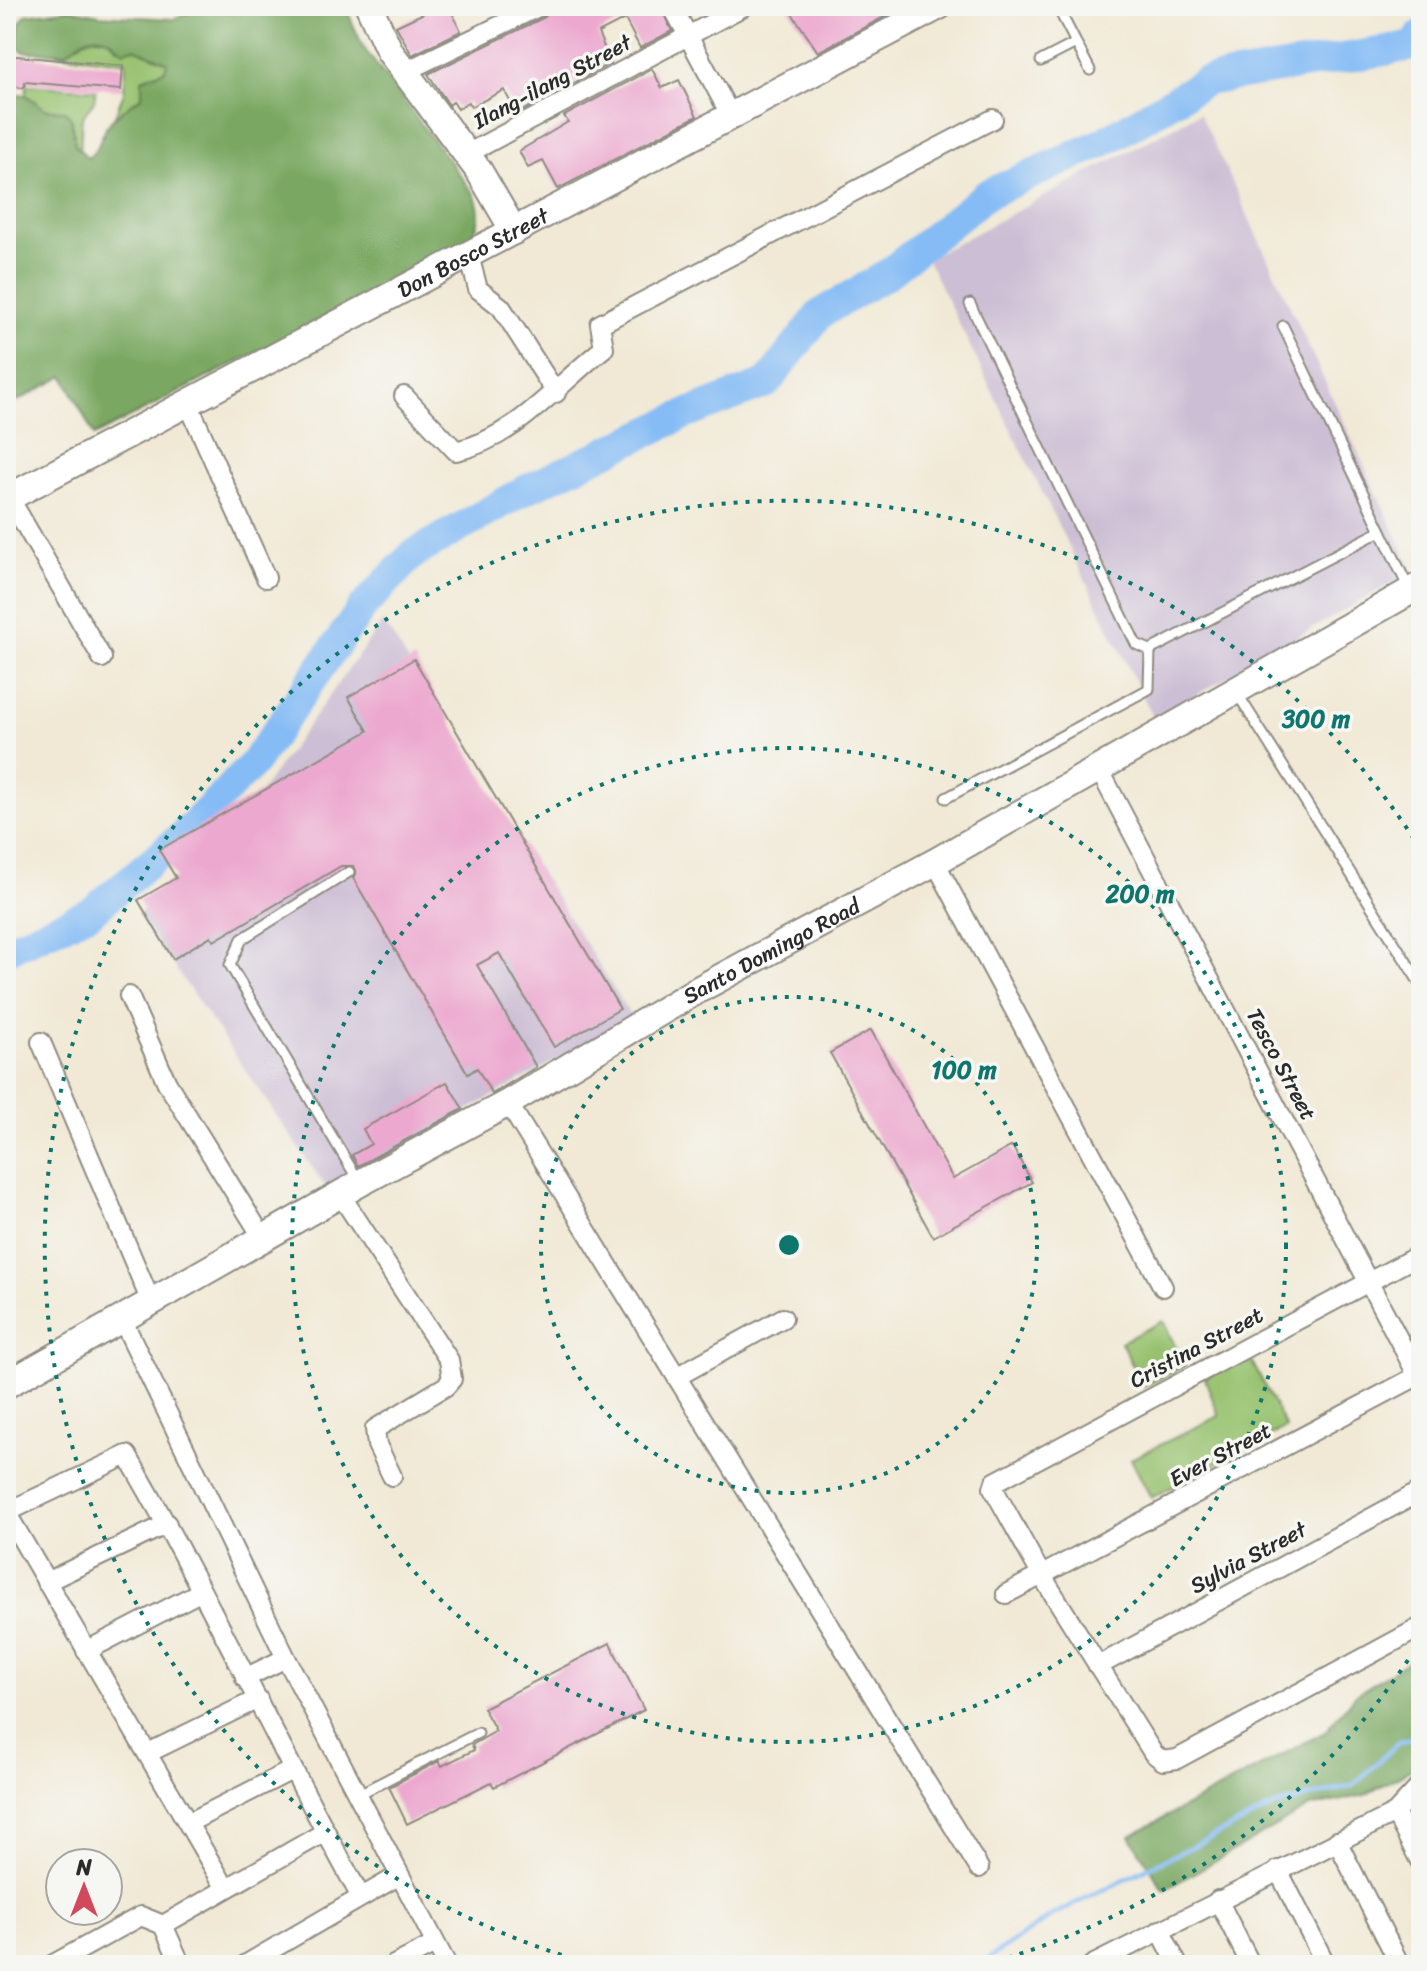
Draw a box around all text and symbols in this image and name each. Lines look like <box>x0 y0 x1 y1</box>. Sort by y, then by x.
street label: Ilang-ilang Street <box>465 23 640 140</box>
street label: Don Bosco Street <box>390 196 557 309</box>
text: 300 m <box>1281 698 1351 740</box>
text: 200 m <box>1105 873 1175 915</box>
street label: Santo Domingo Road <box>675 886 869 1015</box>
street label: Tesco Street <box>1236 1001 1328 1128</box>
text: 100 m <box>931 1049 997 1091</box>
centre of rings <box>775 1231 803 1259</box>
street label: Cristina Street <box>1122 1295 1271 1399</box>
street label: Ever Street <box>1162 1411 1279 1498</box>
street label: Sylvia Street <box>1183 1510 1315 1605</box>
north arrow <box>44 1847 124 1927</box>
text: N <box>75 1848 92 1887</box>

